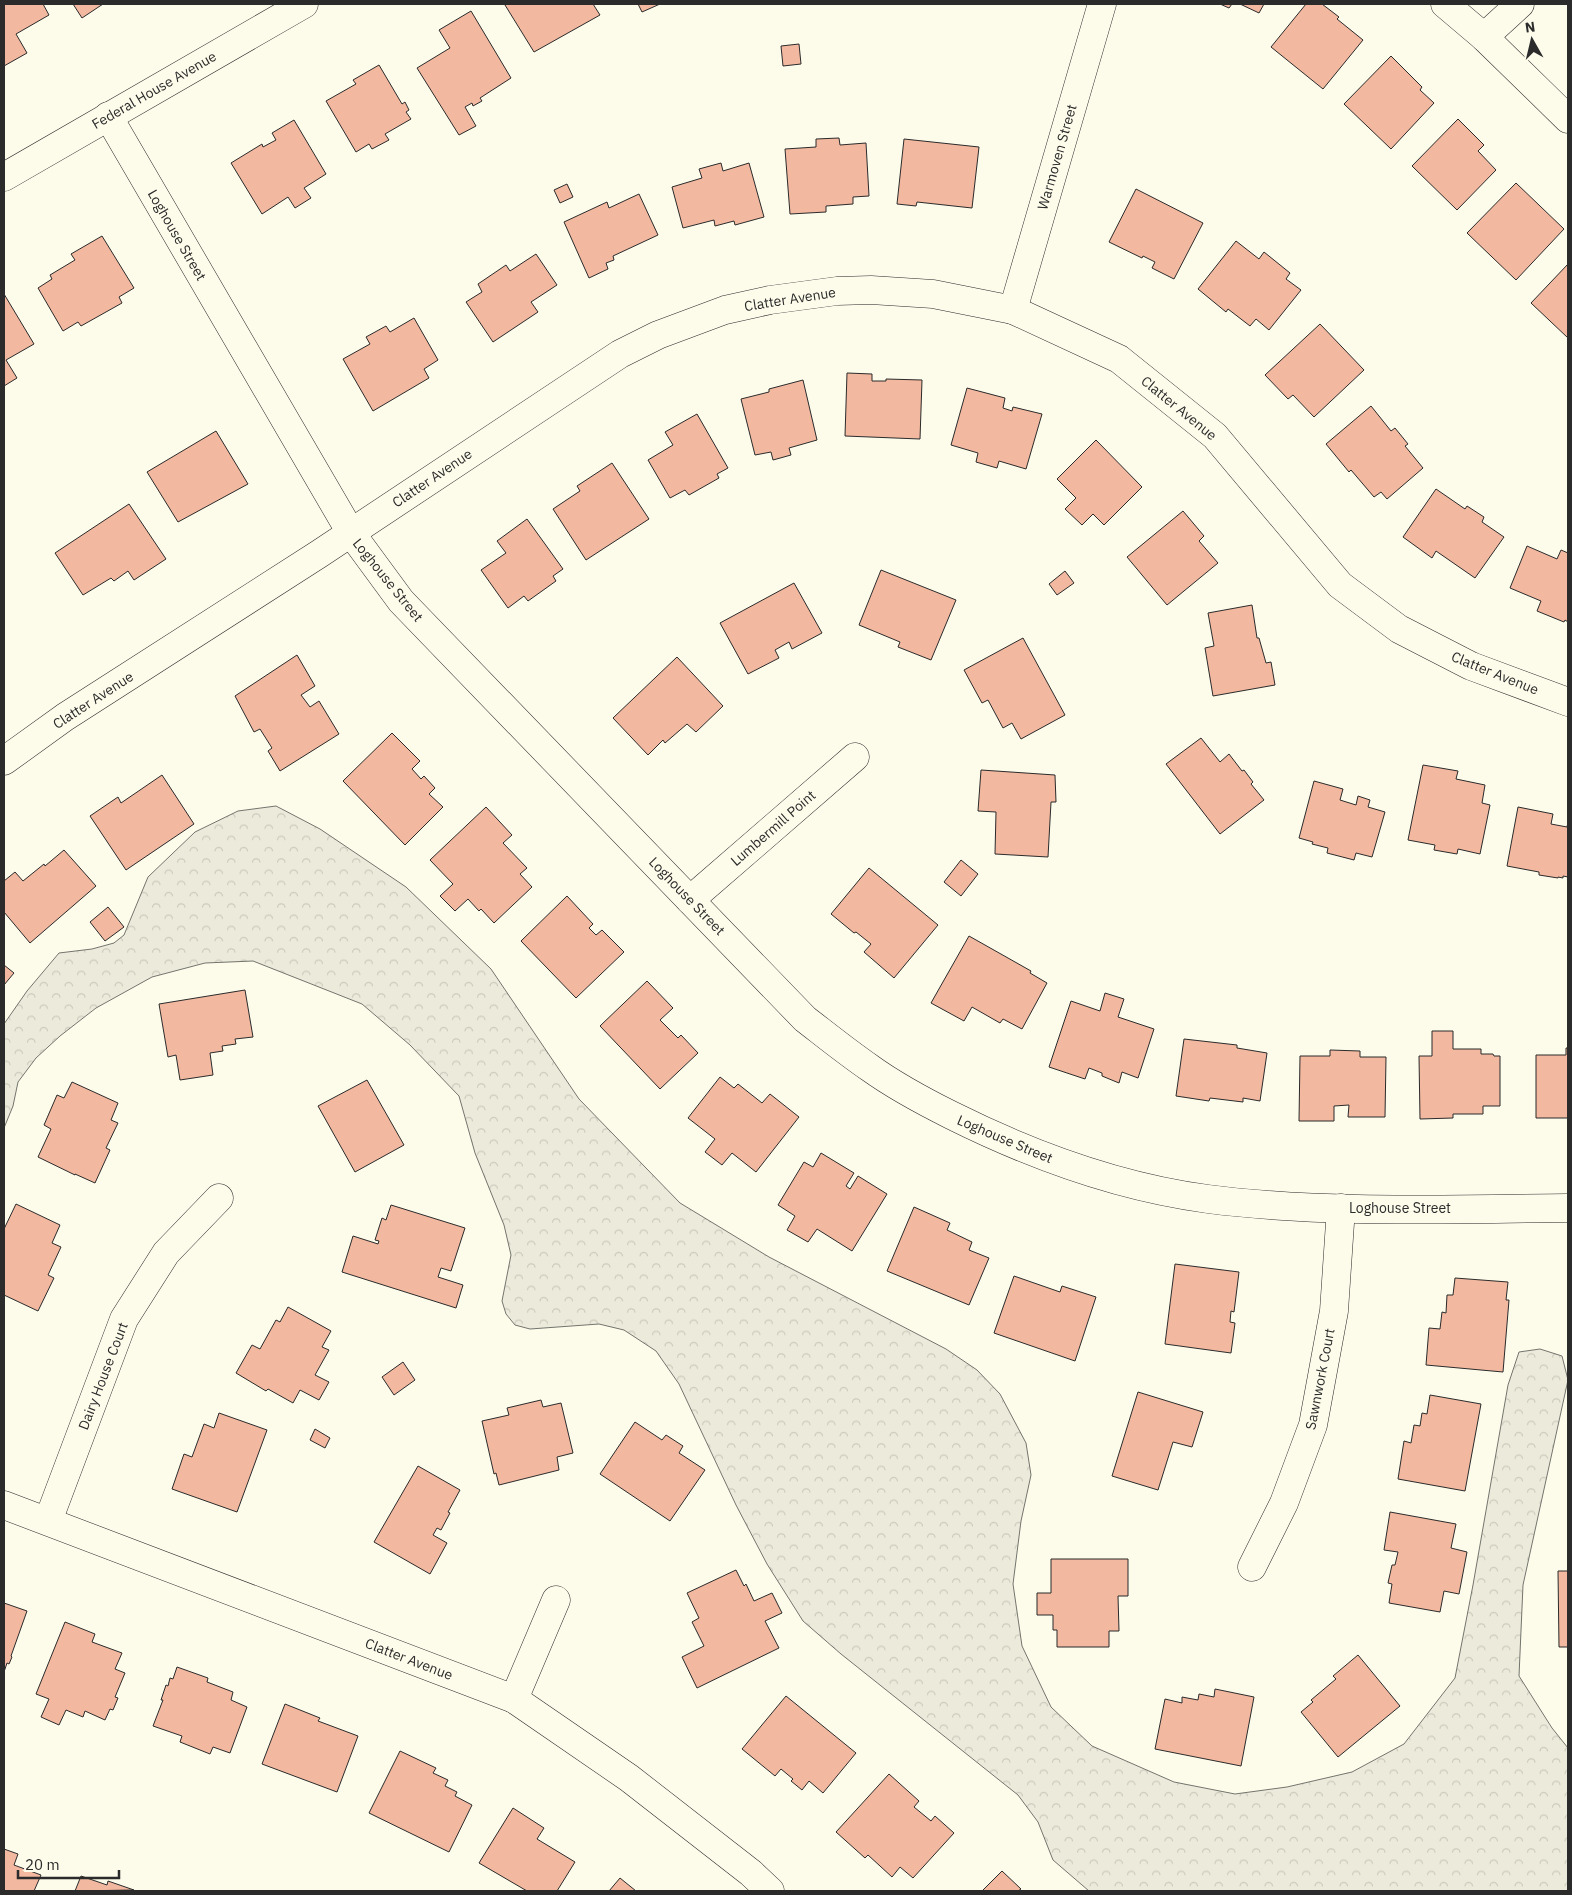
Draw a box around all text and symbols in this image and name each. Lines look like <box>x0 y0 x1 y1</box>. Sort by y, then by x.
north arrow <box>1507 15 1557 65</box>
text: N <box>1524 18 1536 37</box>
street label: Federal House Avenue <box>88 47 220 133</box>
street label: Warmoven Street <box>1033 102 1081 212</box>
street label: Loghouse Street <box>144 186 210 284</box>
street label: Clatter Avenue <box>743 283 837 315</box>
street label: Clatter Avenue <box>1137 372 1221 444</box>
street label: Clatter Avenue <box>389 445 476 511</box>
street label: Loghouse Street <box>349 535 427 625</box>
street label: Clatter Avenue <box>1449 647 1542 699</box>
street label: Clatter Avenue <box>49 667 137 733</box>
street label: Lumbermill Point <box>727 786 819 870</box>
street label: Loghouse Street <box>645 853 729 939</box>
street label: Loghouse Street <box>955 1111 1056 1167</box>
street label: Loghouse Street <box>1349 1199 1451 1217</box>
street label: Dairy House Court <box>74 1319 132 1432</box>
street label: Sawnwork Court <box>1301 1327 1339 1431</box>
street label: Clatter Avenue <box>363 1634 456 1684</box>
scale bar <box>18 1848 119 1880</box>
text: 20 m <box>25 1855 60 1874</box>

